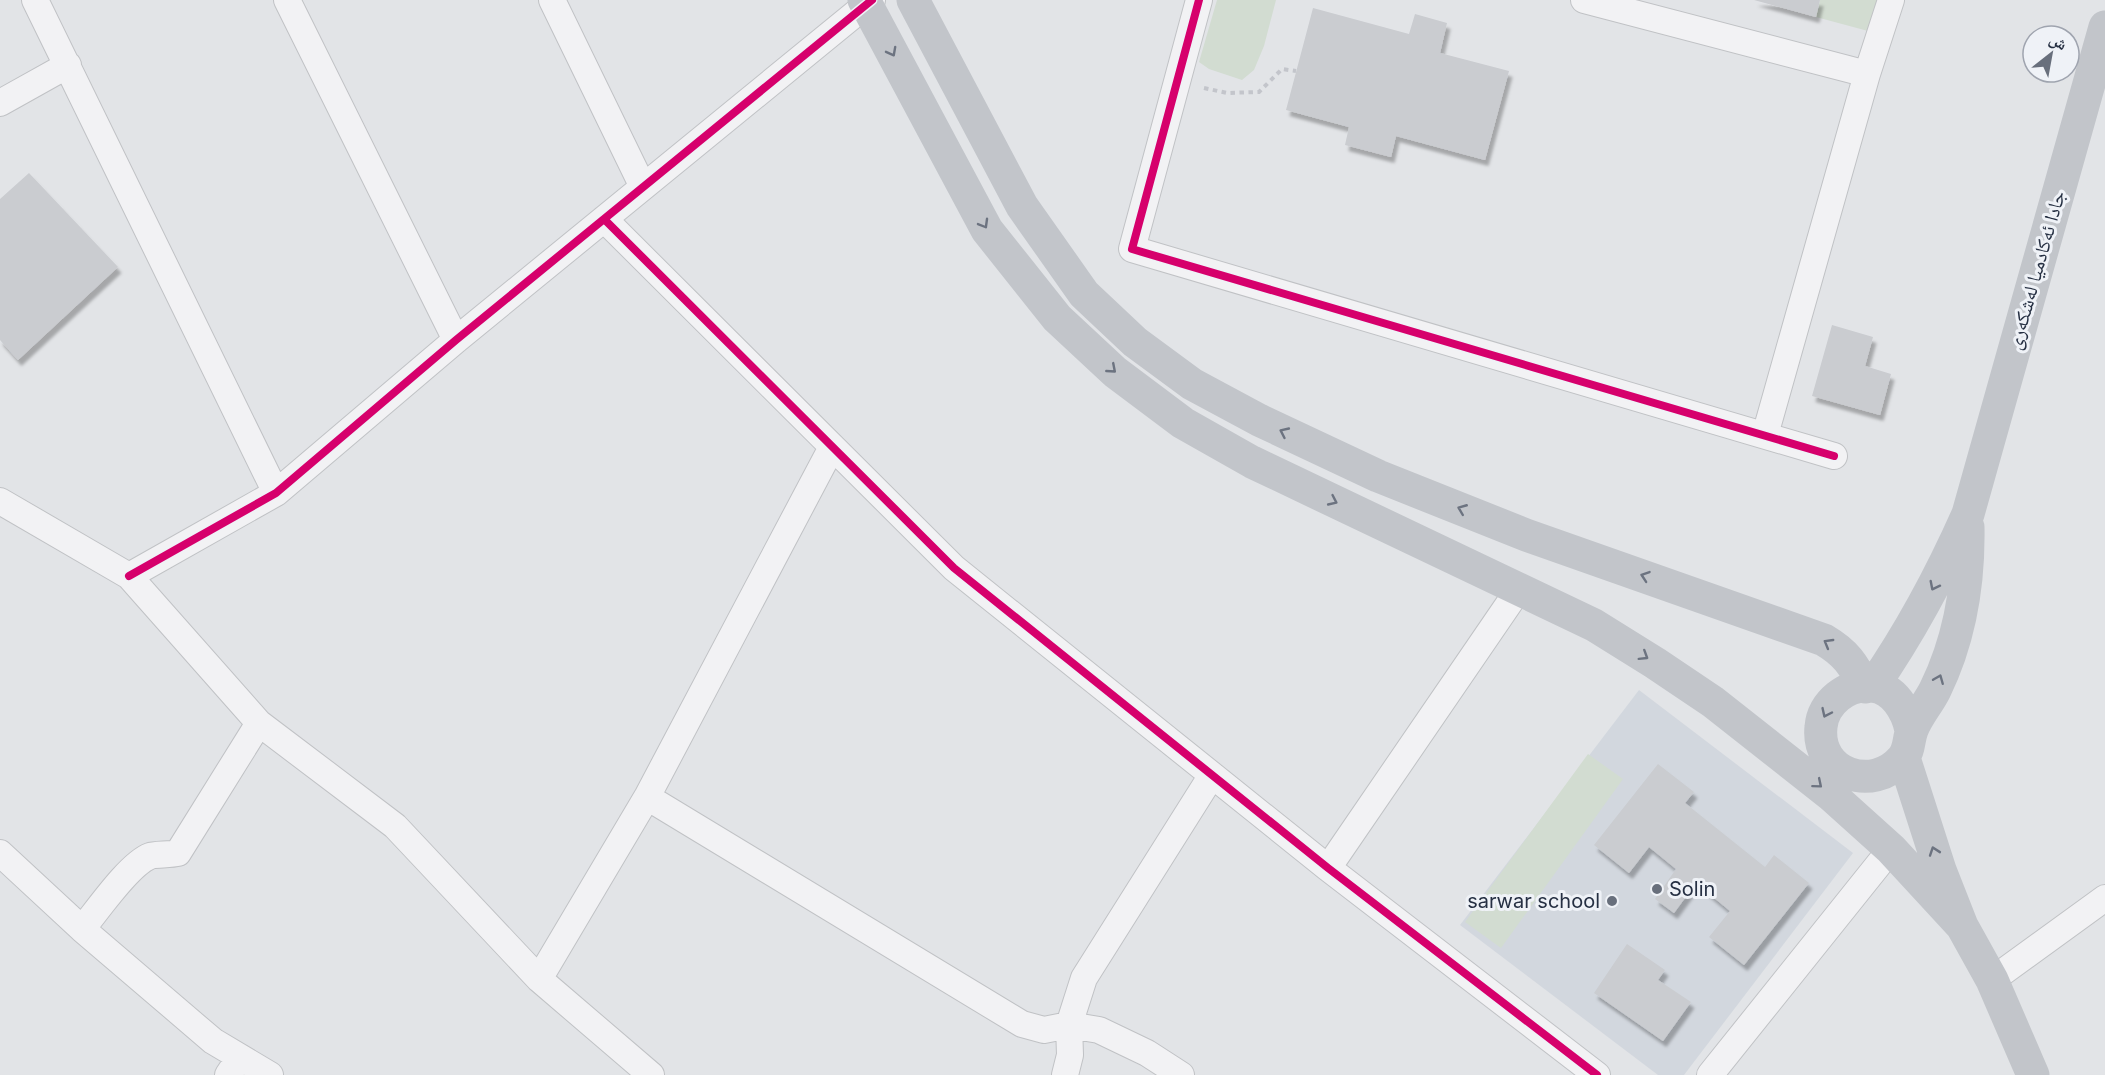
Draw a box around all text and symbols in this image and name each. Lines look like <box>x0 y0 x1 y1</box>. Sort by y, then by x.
north arrow <box>2021 24 2081 84</box>
text: ش <box>2046 28 2071 54</box>
one-way arrow <box>885 45 896 56</box>
street label: جادا ئه‌كادميا له‌شكه‌رى <box>2002 187 2070 352</box>
one-way arrow <box>977 218 988 228</box>
one-way arrow <box>1106 362 1116 373</box>
one-way arrow <box>1279 427 1290 439</box>
one-way arrow <box>1327 493 1338 505</box>
one-way arrow <box>1457 504 1468 517</box>
one-way arrow <box>1640 571 1651 584</box>
one-way arrow <box>1930 579 1942 590</box>
one-way arrow <box>1824 639 1834 650</box>
one-way arrow <box>1638 649 1648 661</box>
one-way arrow <box>1932 674 1944 685</box>
one-way arrow <box>1821 707 1833 718</box>
one-way arrow <box>1811 777 1822 788</box>
one-way arrow <box>1928 847 1941 857</box>
place label: Solin <box>1669 877 1715 901</box>
marker: Solin <box>1650 882 1664 896</box>
place label: sarwar school <box>1467 889 1600 913</box>
marker: sarwar school <box>1605 894 1619 908</box>

